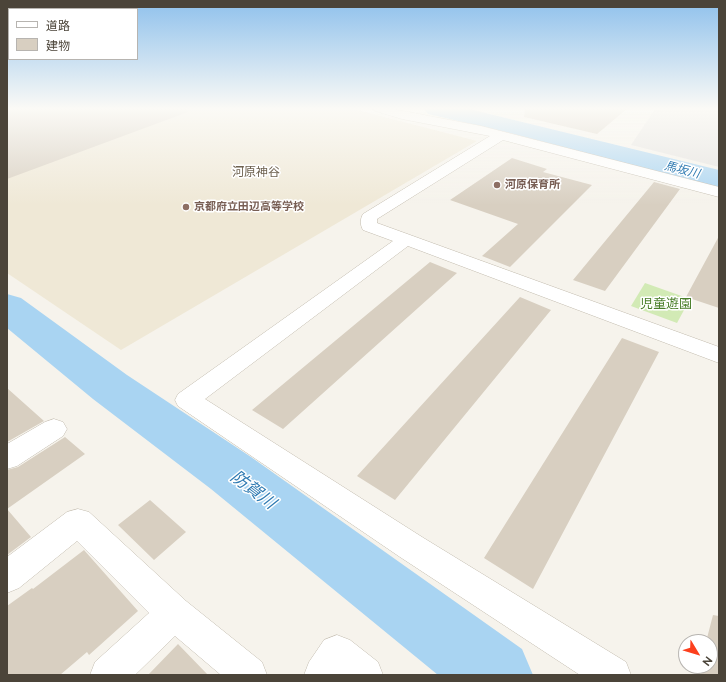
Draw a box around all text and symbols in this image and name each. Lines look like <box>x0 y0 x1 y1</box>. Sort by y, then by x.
legend <box>8 8 138 60</box>
text: 道路 <box>46 19 70 33</box>
text: 建物 <box>46 39 70 53</box>
water label: 馬坂川 <box>663 159 701 181</box>
district label: 河原神谷 <box>232 165 280 179</box>
place label: 河原保育所 <box>505 178 560 192</box>
marker: 河原保育所 <box>492 180 502 190</box>
place label: 京都府立田辺高等学校 <box>194 200 304 214</box>
marker: 京都府立田辺高等学校 <box>181 202 191 212</box>
park label: 児童遊園 <box>640 296 692 312</box>
water label: 防賀川 <box>226 467 280 513</box>
north arrow <box>678 634 718 674</box>
text: N <box>699 654 715 668</box>

